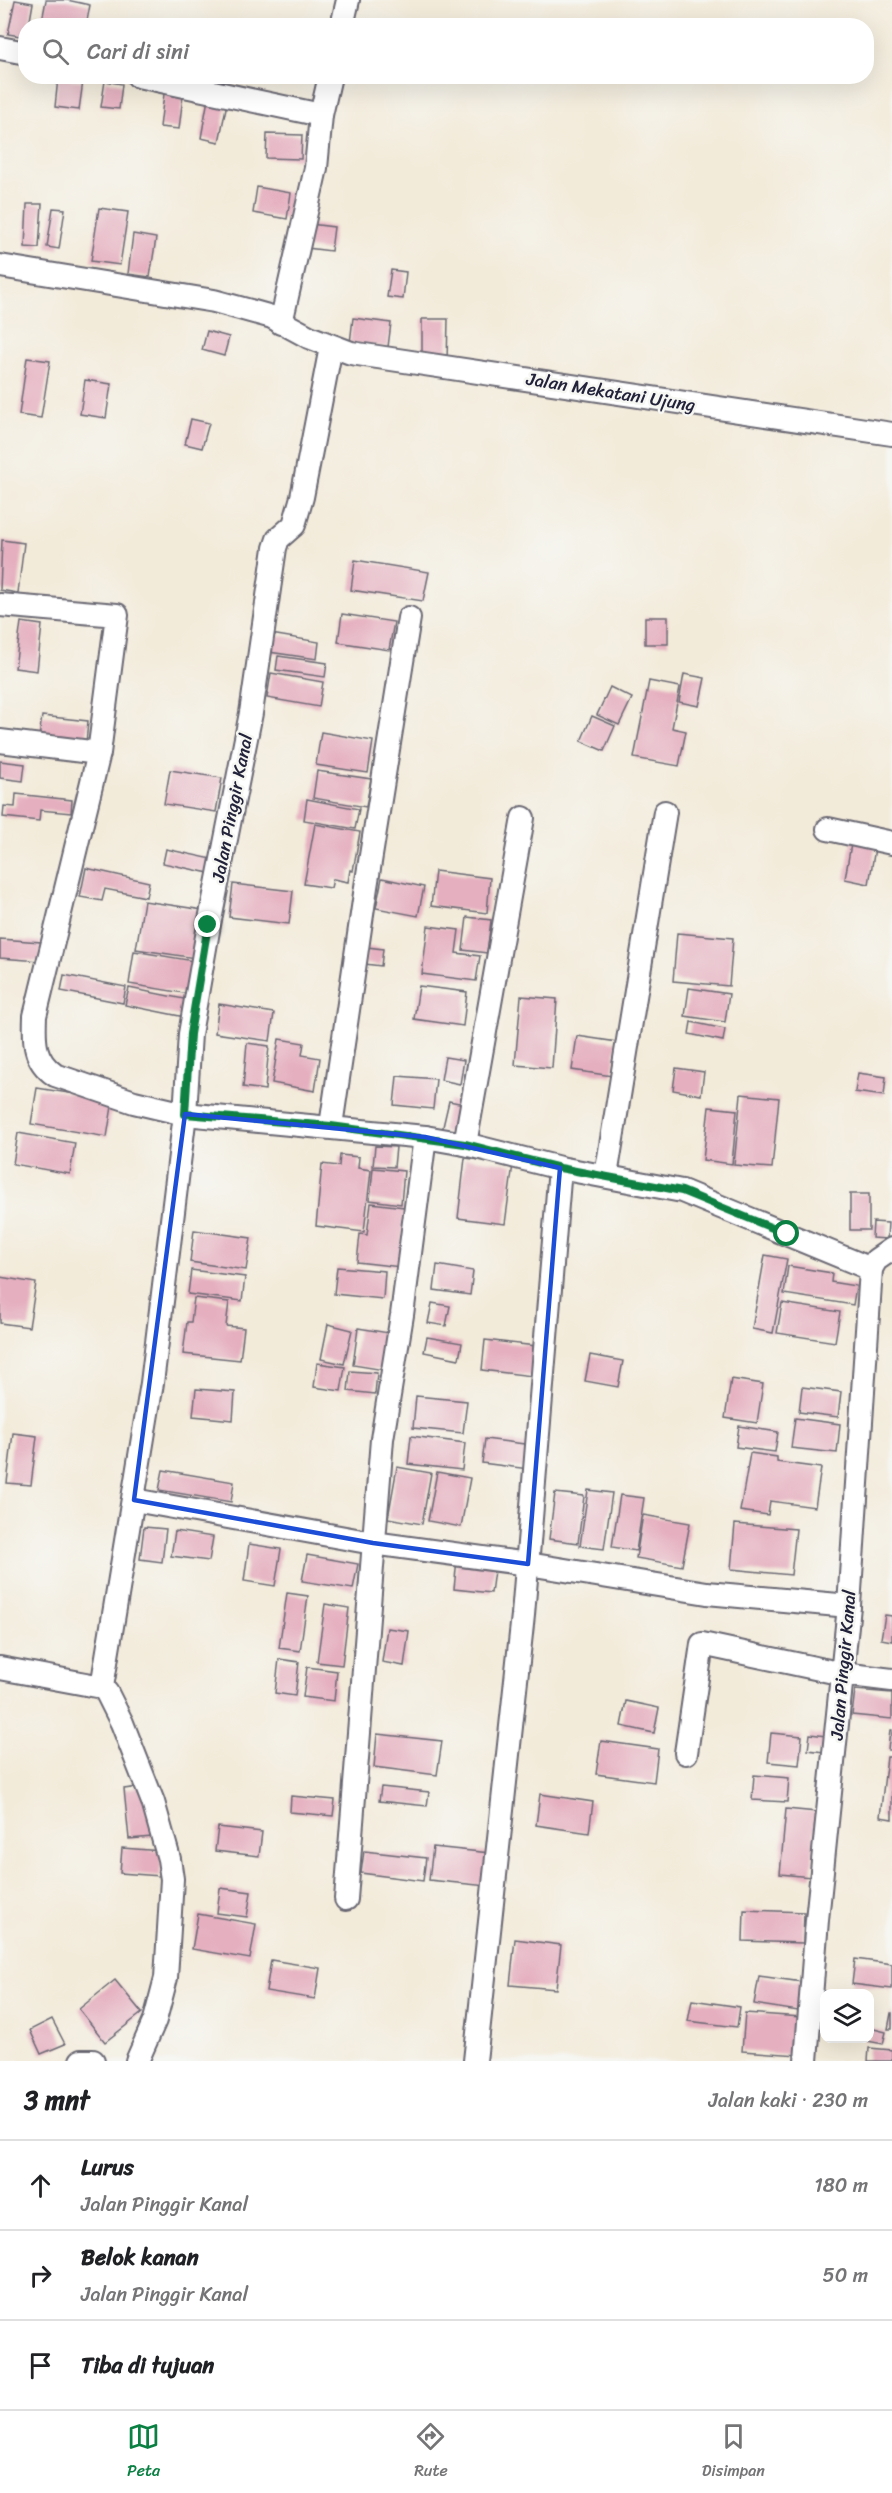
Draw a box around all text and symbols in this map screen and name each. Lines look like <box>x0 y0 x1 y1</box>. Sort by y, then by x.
search box <box>18 18 874 84</box>
text: Cari di sini <box>87 32 189 71</box>
icon: search <box>39 35 72 68</box>
street label: Jalan Mekatani Ujung <box>523 363 698 421</box>
street label: Jalan Pinggir Kanal <box>202 730 262 886</box>
route end <box>194 911 220 937</box>
route start <box>773 1220 799 1246</box>
street label: Jalan Pinggir Kanal <box>820 1588 866 1742</box>
map controls <box>820 1989 874 2043</box>
button: layers <box>820 1989 874 2043</box>
text: 3 mnt <box>24 2077 90 2123</box>
text: Jalan kaki · 230 m <box>709 2083 868 2118</box>
text: Lurus <box>81 2148 134 2187</box>
text: 180 m <box>814 2168 868 2203</box>
icon: ahead <box>24 2169 57 2202</box>
text: Jalan Pinggir Kanal <box>81 2187 248 2222</box>
text: Belok kanan <box>81 2238 199 2277</box>
text: 50 m <box>823 2258 868 2293</box>
icon: right <box>24 2259 57 2292</box>
text: Jalan Pinggir Kanal <box>81 2277 248 2312</box>
text: Tiba di tujuan <box>81 2346 214 2385</box>
icon: arrive <box>24 2349 57 2382</box>
tab: Peta <box>127 2420 160 2485</box>
tab: Rute <box>414 2420 448 2485</box>
tab: Disimpan <box>702 2420 765 2485</box>

